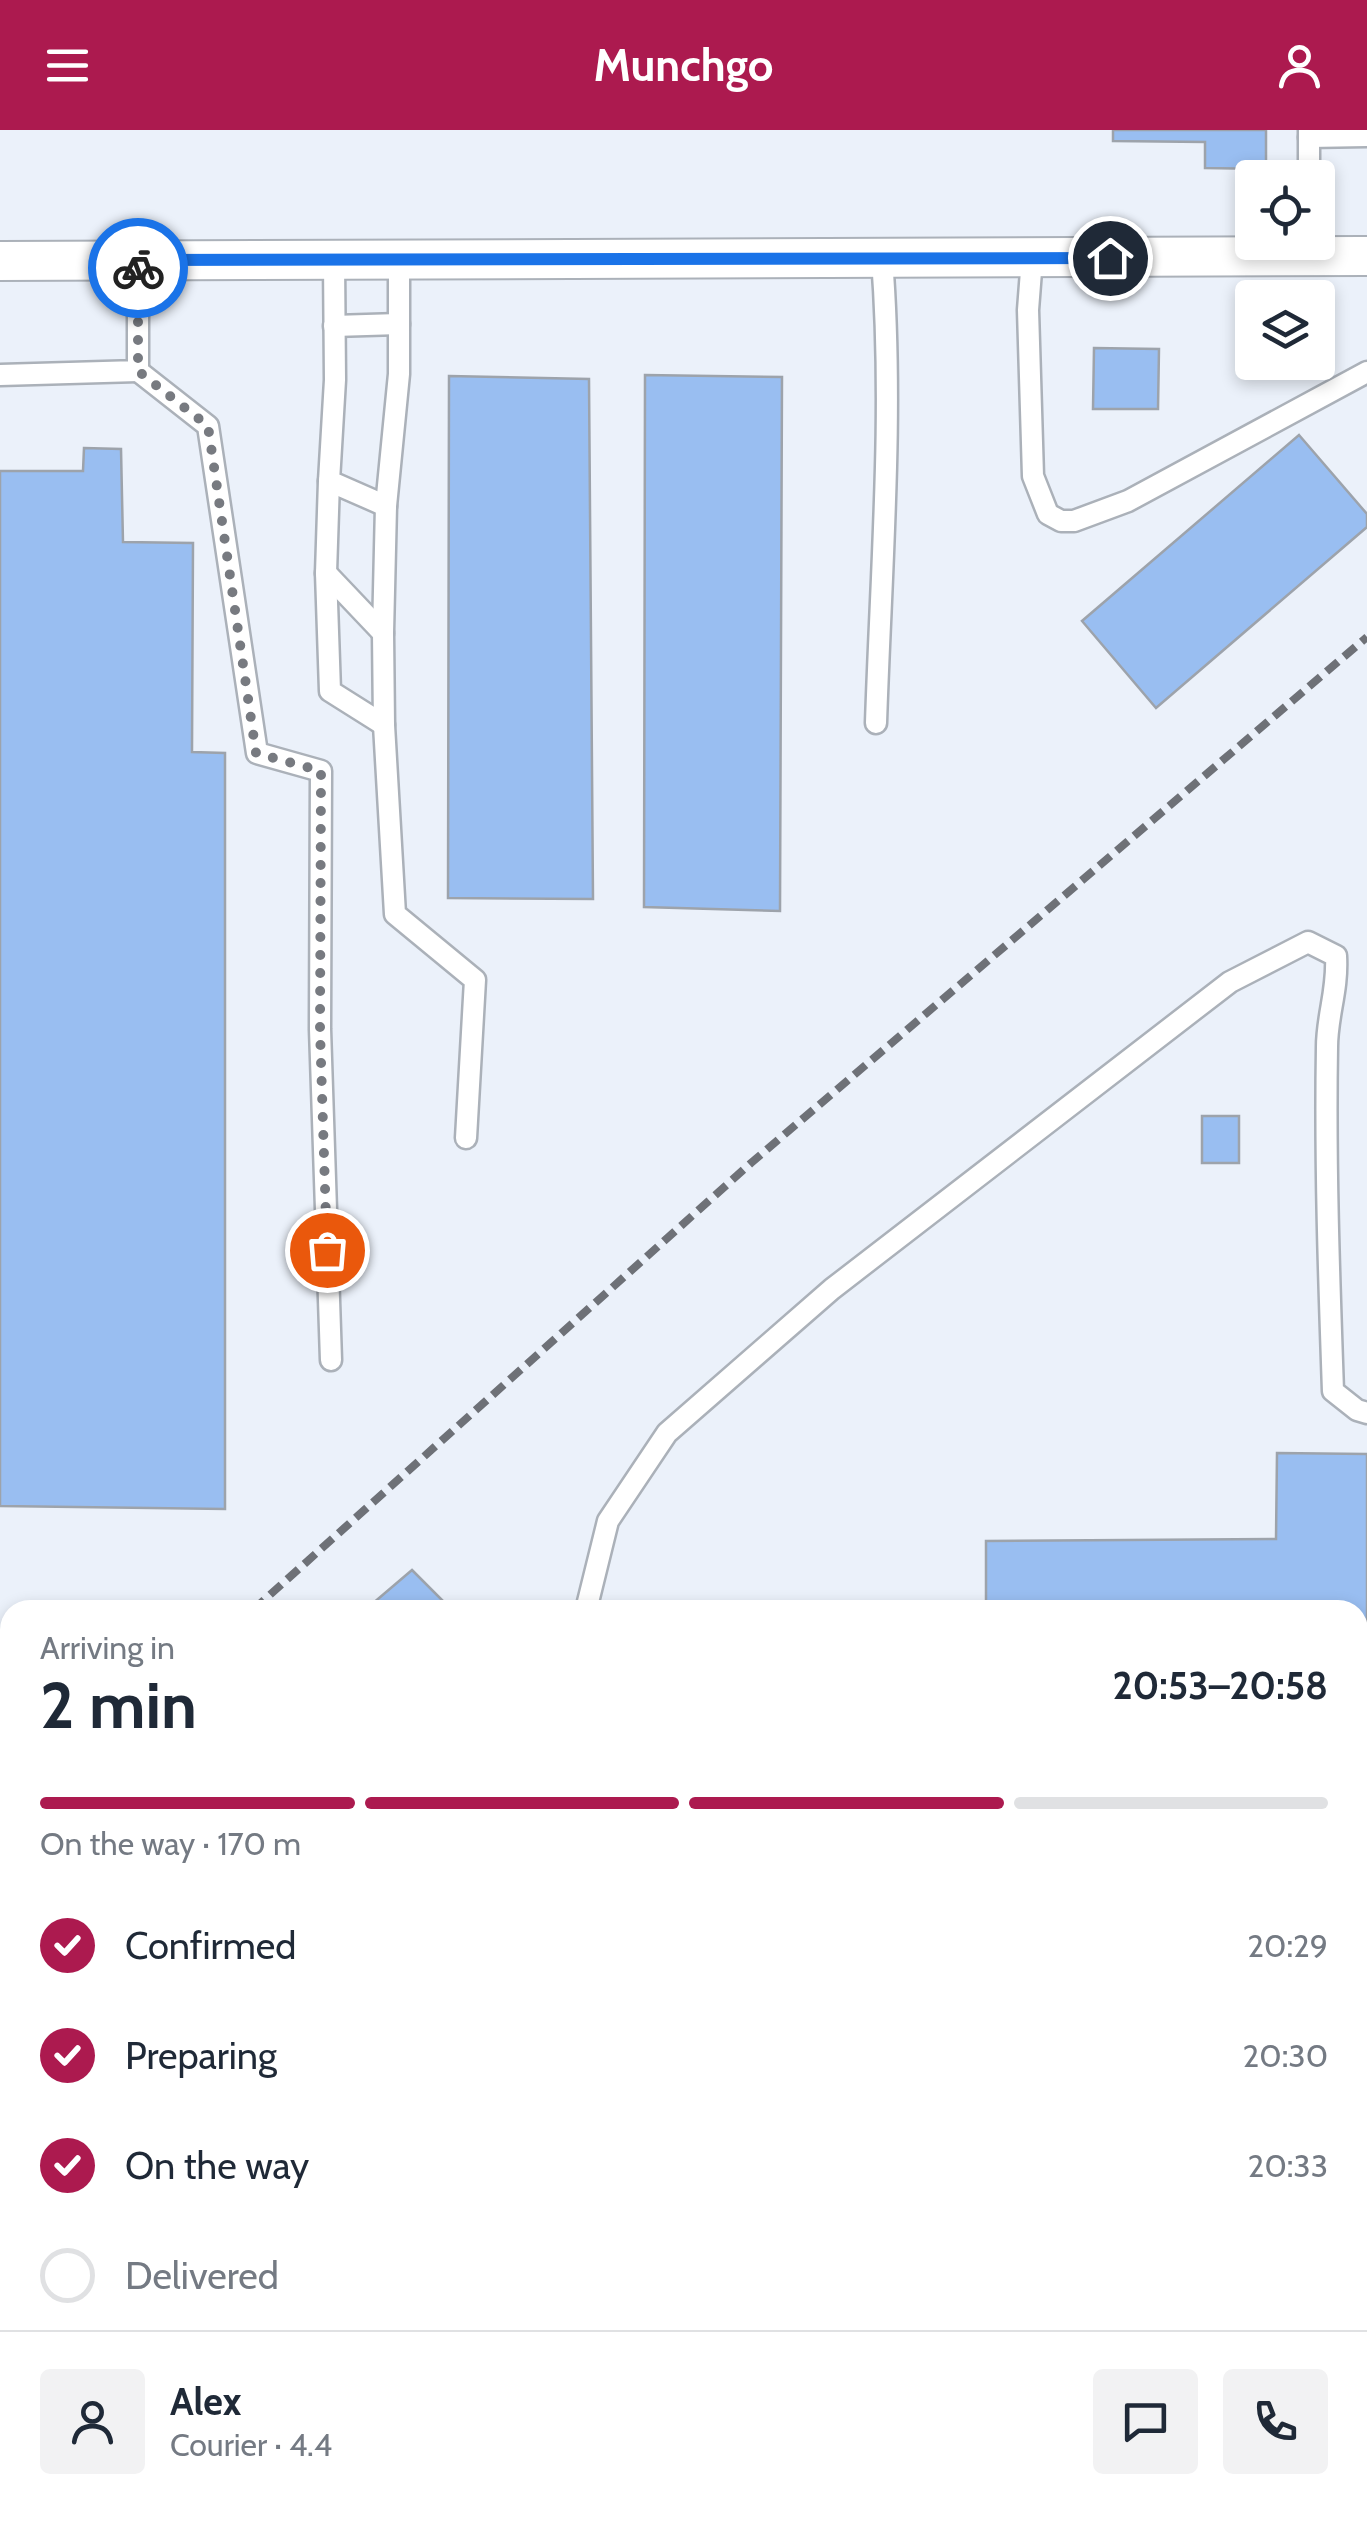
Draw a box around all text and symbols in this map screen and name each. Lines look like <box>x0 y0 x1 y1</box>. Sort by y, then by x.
icon: menu <box>40 38 95 93</box>
text: Munchgo <box>594 38 773 92</box>
icon: person <box>1272 38 1327 93</box>
map controls <box>1235 160 1335 380</box>
button: locate <box>1235 160 1335 260</box>
pin <box>1068 216 1153 301</box>
courier <box>88 218 188 318</box>
icon: home <box>1083 231 1138 286</box>
icon: bike <box>111 241 166 296</box>
button: layers <box>1235 280 1335 380</box>
pin <box>285 1208 370 1293</box>
icon: bag <box>300 1223 355 1278</box>
text: Arriving in <box>40 1628 175 1667</box>
text: 20:53–20:58 <box>1112 1662 1328 1709</box>
text: 2 min <box>40 1665 197 1744</box>
text: On the way · 170 m <box>40 1824 301 1863</box>
icon: check <box>40 1918 95 1973</box>
text: Confirmed <box>125 1922 296 1969</box>
text: 20:29 <box>1247 1926 1328 1965</box>
icon: check <box>40 2028 95 2083</box>
text: Preparing <box>125 2032 277 2079</box>
text: 20:30 <box>1243 2036 1328 2075</box>
icon: check <box>40 2138 95 2193</box>
text: On the way <box>125 2142 309 2189</box>
text: 20:33 <box>1248 2146 1328 2185</box>
text: Delivered <box>125 2252 279 2299</box>
button: person <box>40 2369 145 2474</box>
button: chat <box>1093 2369 1198 2474</box>
button: phone <box>1223 2369 1328 2474</box>
text: Alex <box>170 2378 241 2425</box>
text: Courier · 4.4 <box>170 2425 332 2464</box>

